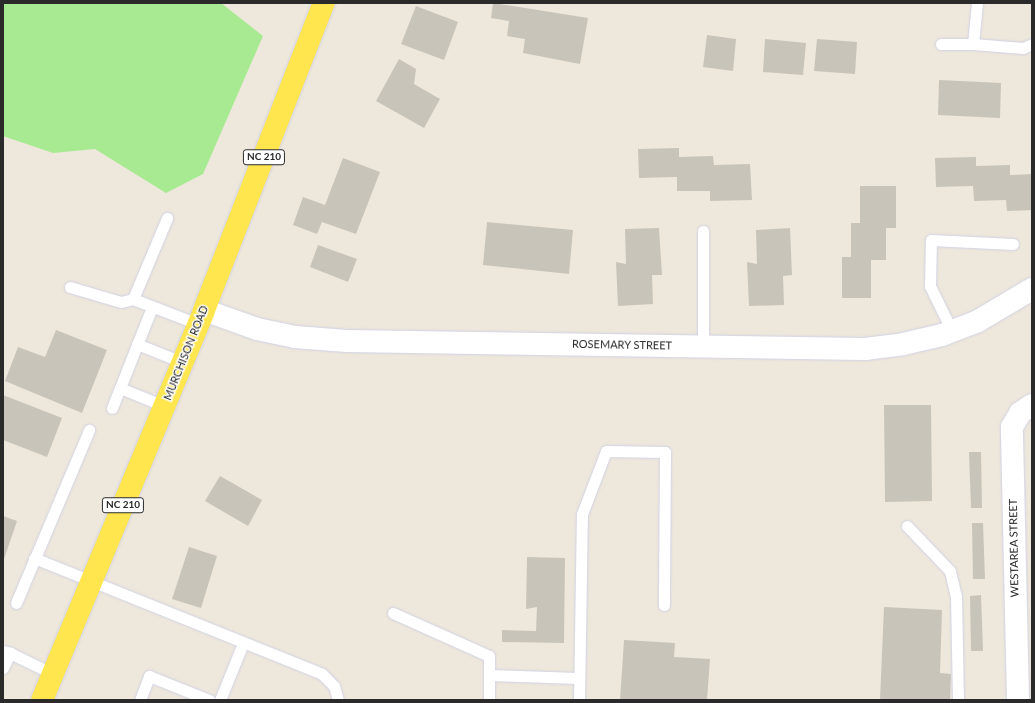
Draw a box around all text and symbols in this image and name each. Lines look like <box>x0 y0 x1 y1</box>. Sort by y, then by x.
road number: NC 210 <box>242 149 286 165</box>
street label: MURCHISON ROAD <box>161 304 211 402</box>
street label: ROSEMARY STREET <box>572 338 672 352</box>
road number: NC 210 <box>101 497 145 513</box>
street label: WESTAREA STREET <box>1007 498 1021 598</box>

